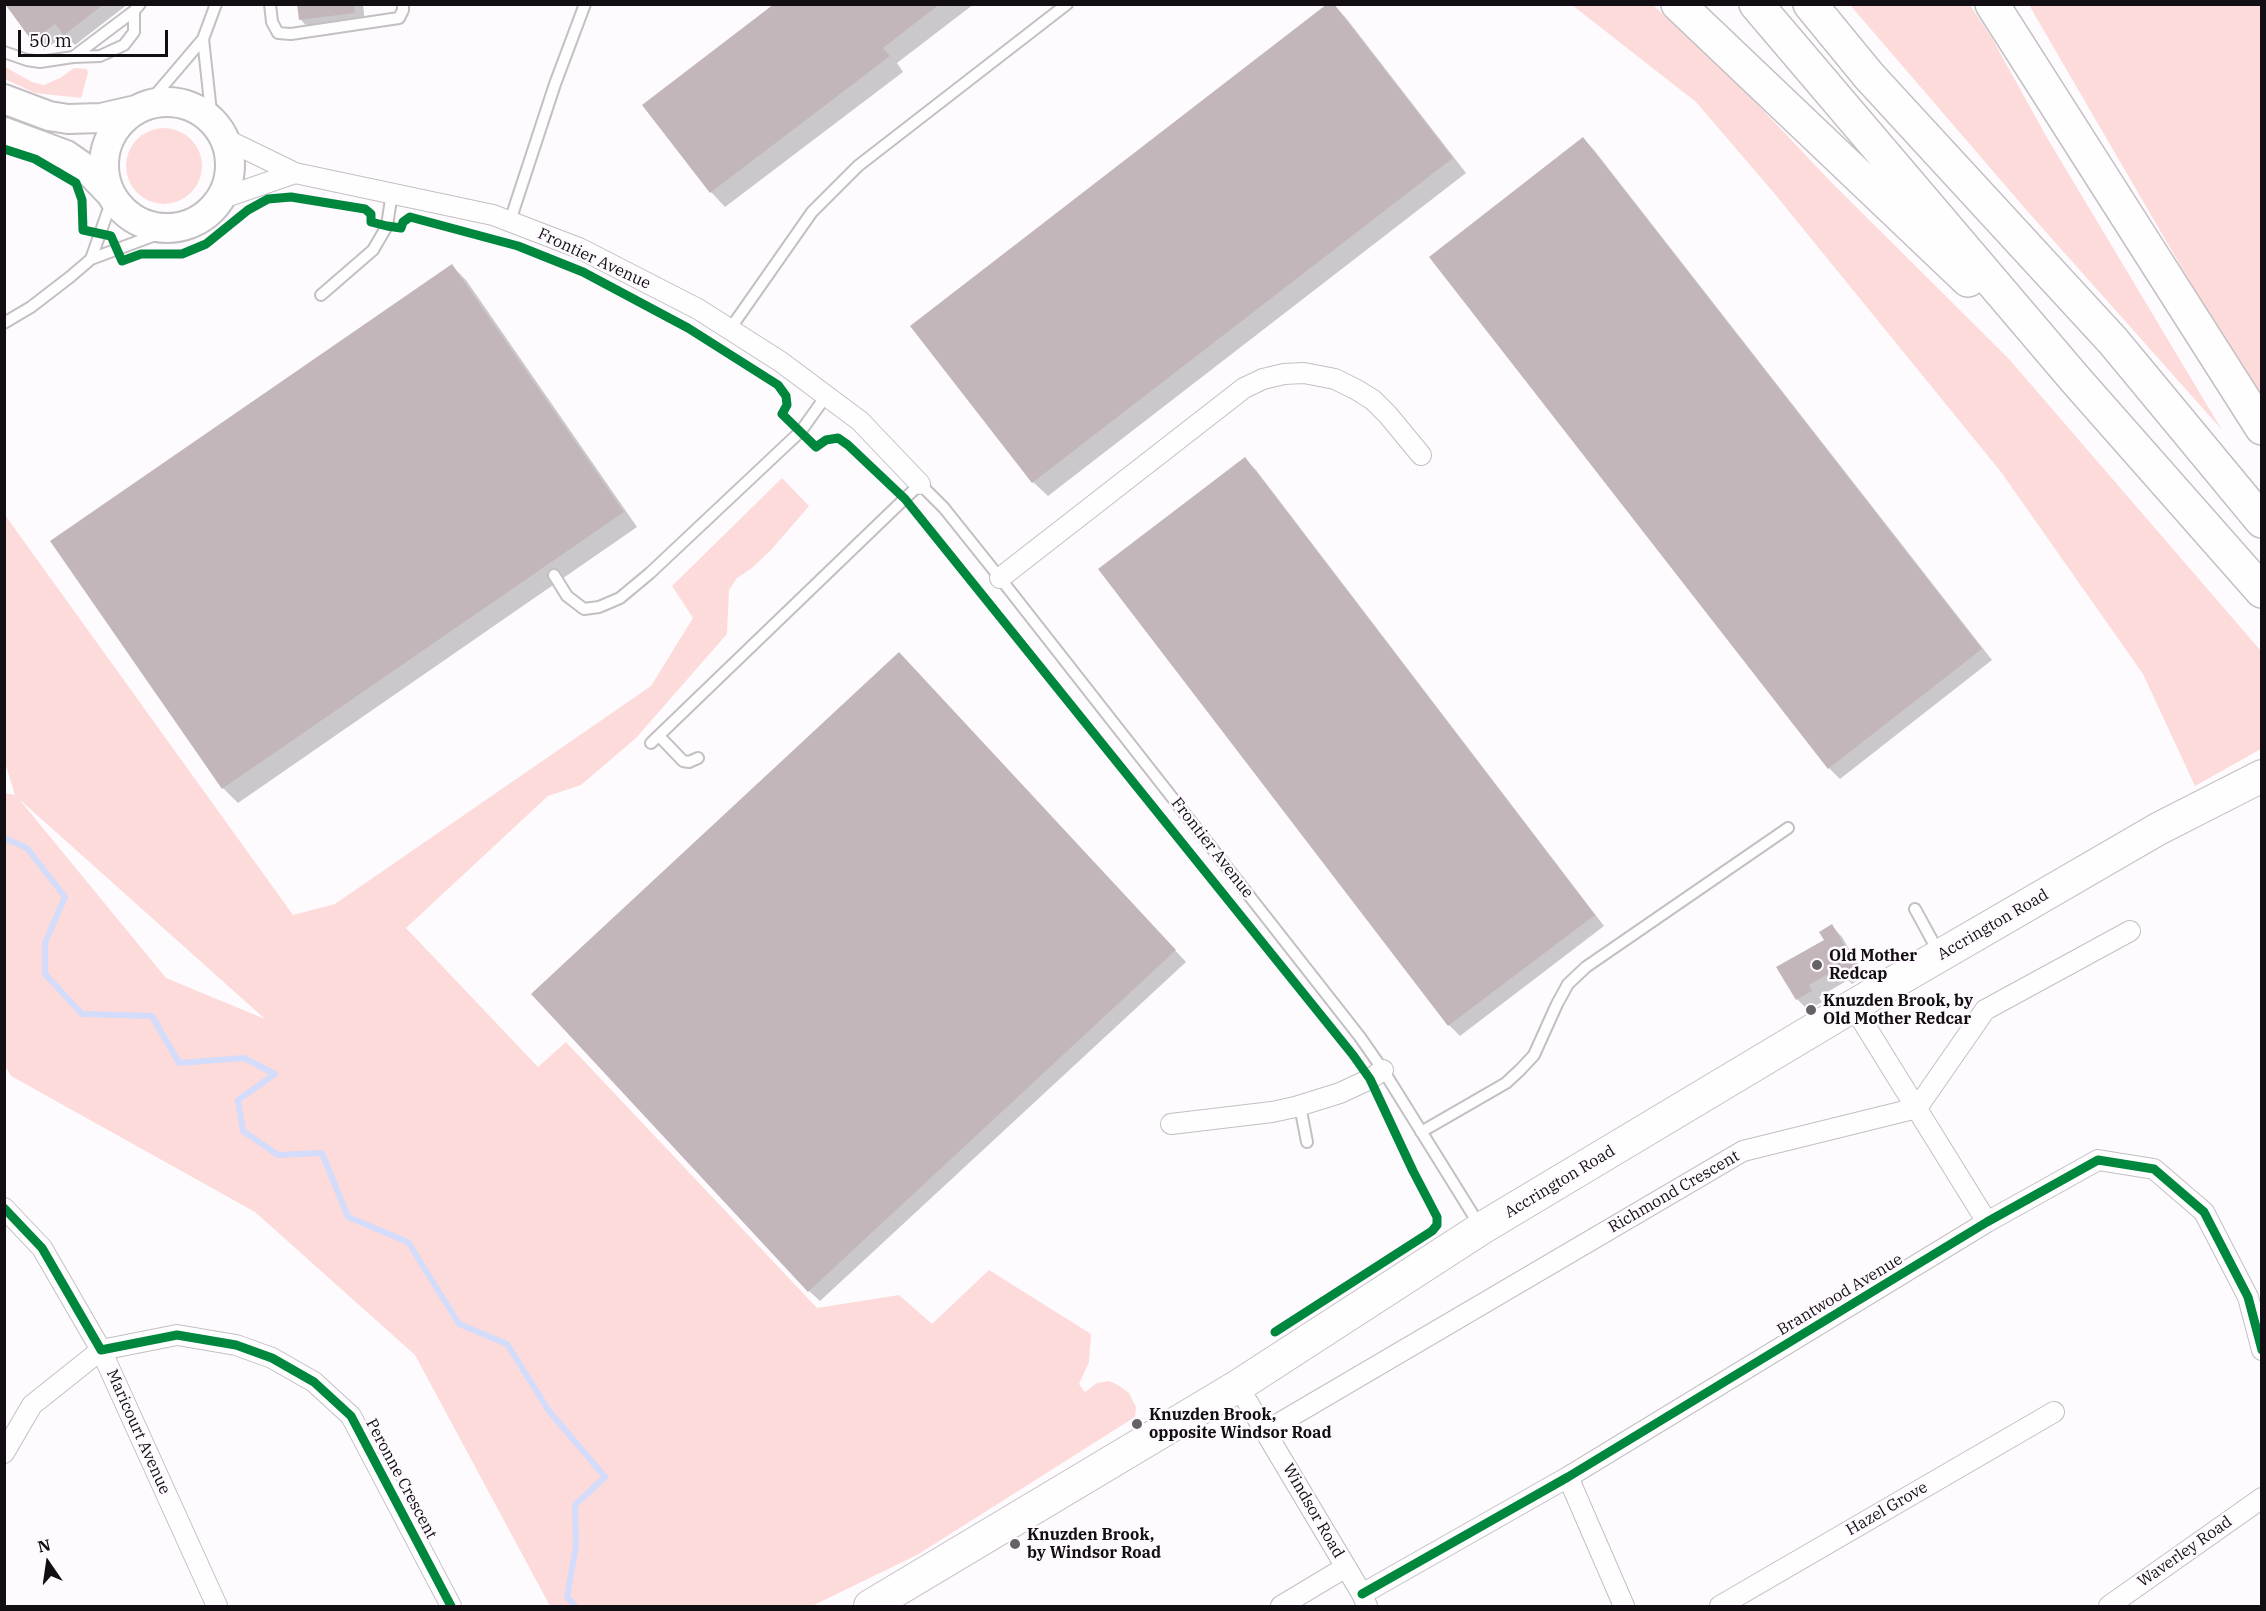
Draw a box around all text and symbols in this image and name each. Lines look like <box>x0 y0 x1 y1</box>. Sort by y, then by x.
scale bar <box>21 18 171 56</box>
text: 50 m <box>29 29 72 52</box>
street label: Frontier Avenue <box>535 224 653 294</box>
street label: Frontier Avenue <box>1167 794 1257 902</box>
street label: Accrington Road <box>1934 885 2052 965</box>
place label: Old Mother Redcap <box>1829 946 1917 984</box>
marker: Old Mother Redcap <box>1810 958 1824 972</box>
place label: Knuzden Brook, by Old Mother Redcar <box>1823 991 1973 1029</box>
marker: Knuzden Brook, by Old Mother Redcar <box>1804 1003 1818 1017</box>
street label: Accrington Road <box>1501 1142 1619 1222</box>
street label: Richmond Crescent <box>1605 1147 1743 1237</box>
street label: Brantwood Avenue <box>1774 1250 1906 1340</box>
street label: Maricourt Avenue <box>102 1367 174 1497</box>
place label: Knuzden Brook, opposite Windsor Road <box>1149 1405 1332 1443</box>
street label: Peronne Crescent <box>361 1416 441 1542</box>
marker: Knuzden Brook, opposite Windsor Road <box>1130 1417 1144 1431</box>
street label: Windsor Road <box>1278 1460 1348 1562</box>
street label: Hazel Grove <box>1843 1478 1931 1540</box>
street label: Waverley Road <box>2134 1512 2236 1592</box>
place label: Knuzden Brook, by Windsor Road <box>1027 1525 1161 1563</box>
north arrow <box>18 1533 78 1593</box>
text: N <box>36 1534 52 1557</box>
marker: Knuzden Brook, by Windsor Road <box>1008 1537 1022 1551</box>

